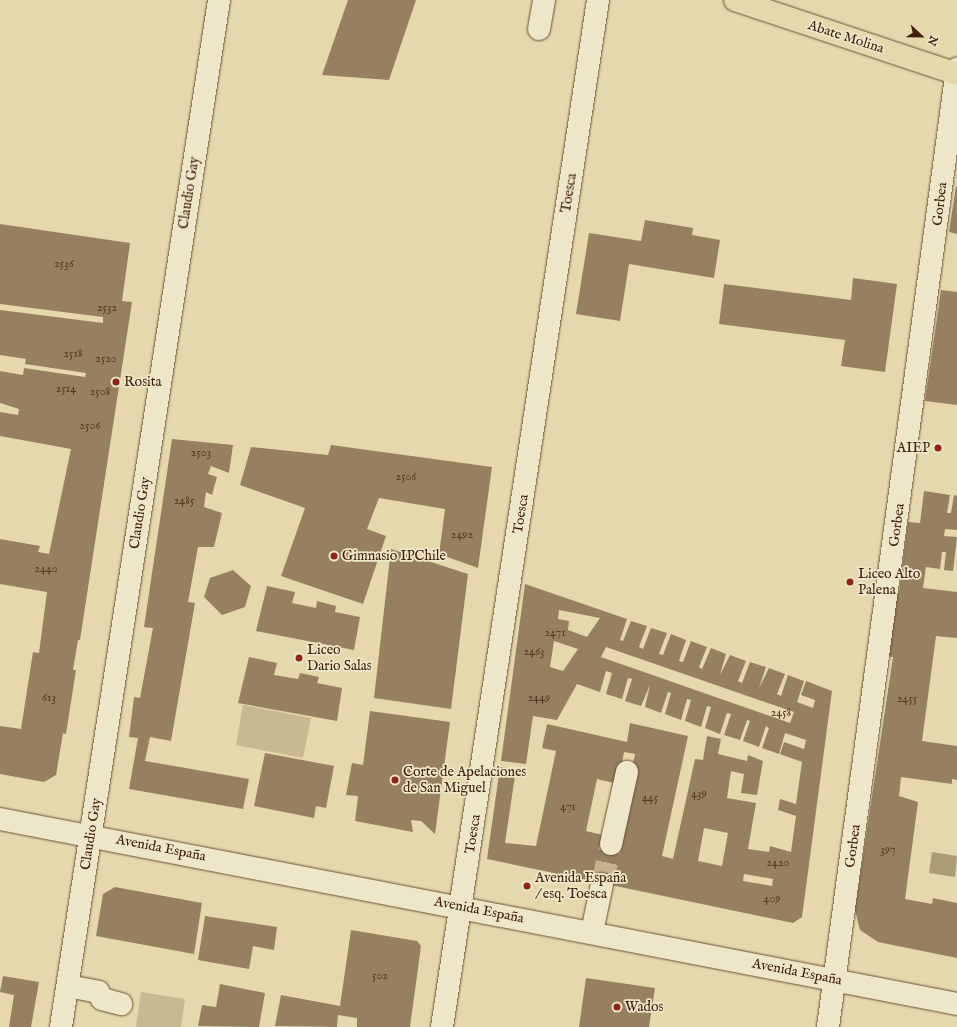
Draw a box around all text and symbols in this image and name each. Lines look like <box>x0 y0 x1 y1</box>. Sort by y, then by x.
north arrow <box>901 16 941 56</box>
street label: Abate Molina <box>806 17 886 57</box>
text: N <box>924 33 940 48</box>
street label: Claudio Gay <box>175 156 203 230</box>
street label: Toesca <box>558 172 580 214</box>
street label: Gorbea <box>929 181 951 227</box>
house number: 2536 <box>54 257 74 271</box>
house number: 2532 <box>97 301 117 315</box>
house number: 2518 <box>63 347 83 361</box>
house number: 2520 <box>95 352 117 366</box>
place label: Rosita <box>124 374 162 390</box>
marker: Rosita <box>111 377 121 387</box>
house number: 2514 <box>56 382 76 396</box>
house number: 2508 <box>90 385 110 399</box>
house number: 2506 <box>80 419 100 433</box>
place label: AIEP <box>897 440 930 456</box>
marker: AIEP <box>933 443 943 453</box>
house number: 2503 <box>191 446 211 460</box>
house number: 2506 <box>396 470 416 484</box>
street label: Claudio Gay <box>126 476 154 550</box>
street label: Toesca <box>510 493 532 535</box>
house number: 2485 <box>174 494 194 508</box>
street label: Gorbea <box>886 502 908 548</box>
house number: 2492 <box>451 528 473 542</box>
place label: Gimnasio IPChile <box>342 548 446 564</box>
marker: Gimnasio IPChile <box>329 551 339 561</box>
house number: 2440 <box>34 562 58 576</box>
place label: Liceo Alto Palena <box>858 566 920 598</box>
marker: Liceo Alto Palena <box>845 577 855 587</box>
house number: 2471 <box>544 626 566 640</box>
place label: Liceo Dario Salas <box>307 642 372 674</box>
house number: 2463 <box>523 645 545 659</box>
marker: Liceo Dario Salas <box>294 653 304 663</box>
house number: 613 <box>42 691 56 705</box>
house number: 2449 <box>528 691 550 705</box>
house number: 2455 <box>897 692 917 706</box>
house number: 2458 <box>771 706 791 720</box>
place label: Corte de Apelaciones de San Miguel <box>403 764 526 796</box>
marker: Corte de Apelaciones de San Miguel <box>390 775 400 785</box>
house number: 439 <box>691 787 707 801</box>
house number: 445 <box>642 791 658 805</box>
street label: Claudio Gay <box>77 797 105 871</box>
house number: 471 <box>560 800 576 814</box>
street label: Toesca <box>462 813 484 855</box>
street label: Gorbea <box>842 823 864 869</box>
street label: Avenida España <box>115 831 207 865</box>
house number: 397 <box>880 843 896 857</box>
house number: 2420 <box>766 856 790 870</box>
place label: Avenida España / esq. Toesca <box>535 870 626 902</box>
marker: Avenida España / esq. Toesca <box>522 881 532 891</box>
house number: 409 <box>763 892 781 906</box>
street label: Avenida España <box>433 893 525 927</box>
street label: Avenida España <box>751 955 843 989</box>
house number: 502 <box>372 969 388 983</box>
place label: Wados <box>625 999 663 1015</box>
marker: Wados <box>612 1002 622 1012</box>

